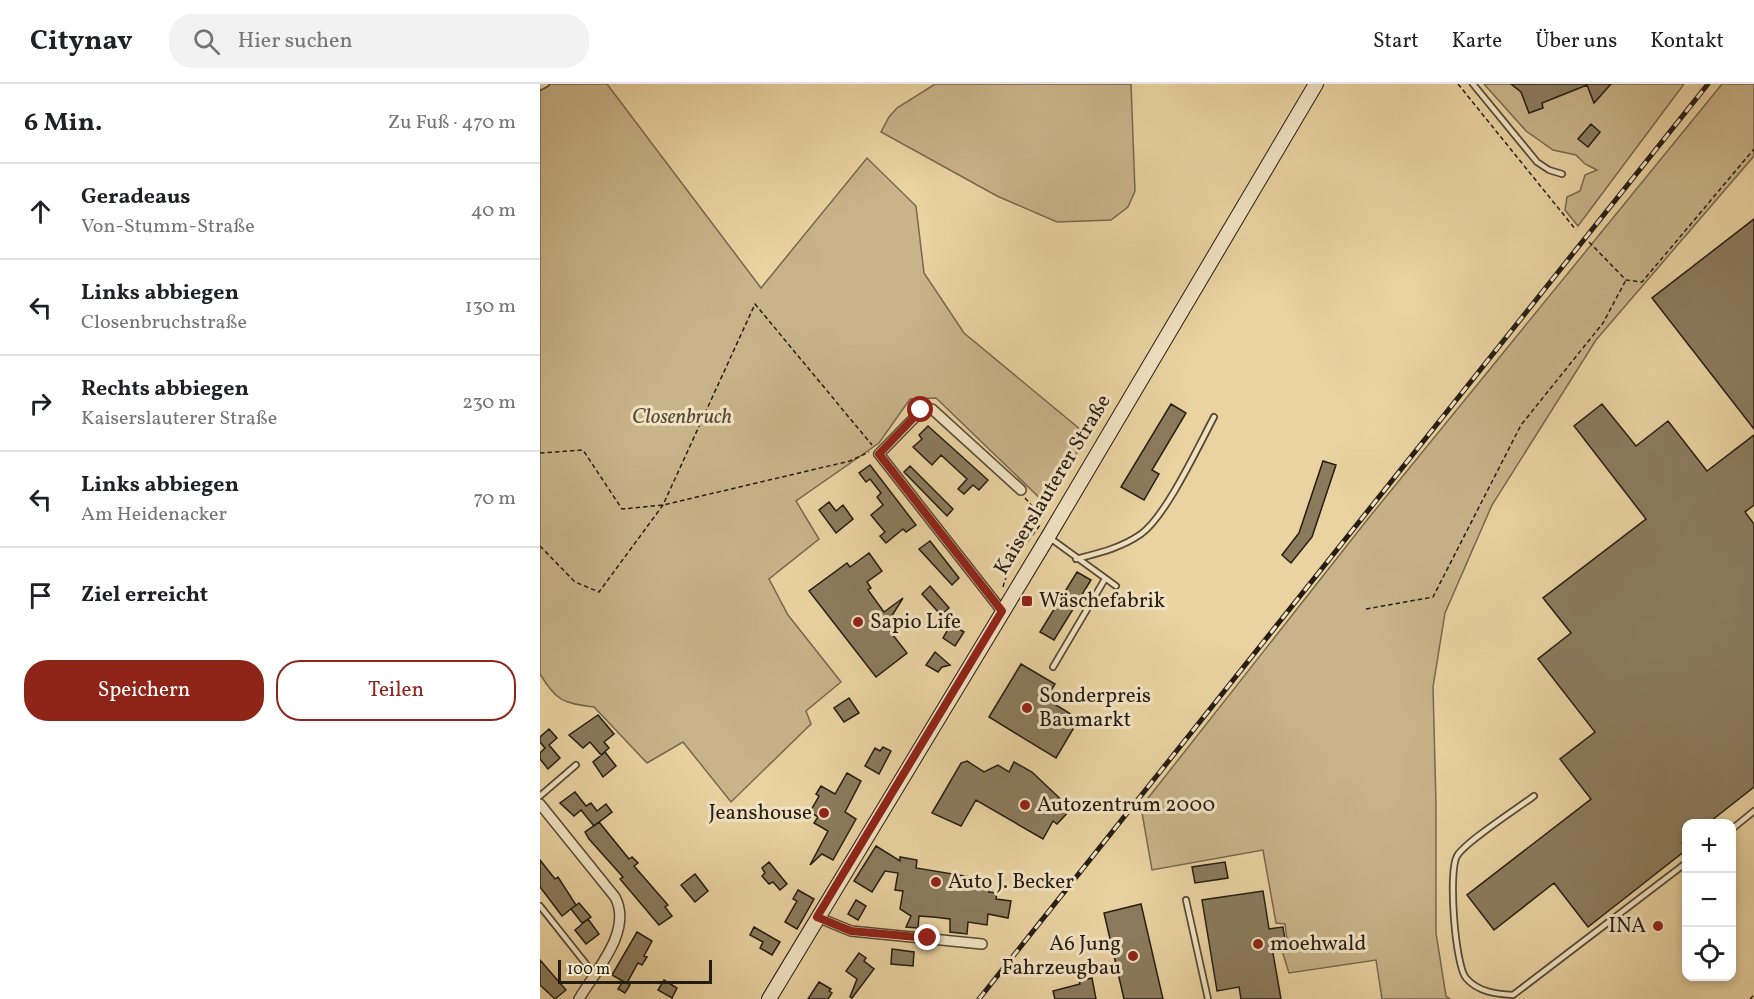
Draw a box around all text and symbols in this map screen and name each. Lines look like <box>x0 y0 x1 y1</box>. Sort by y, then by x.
search box <box>169 14 589 68</box>
text: Citynav <box>30 22 133 61</box>
icon: search <box>190 25 223 58</box>
text: Hier suchen <box>238 26 353 57</box>
text: Start <box>1373 27 1419 56</box>
text: Karte <box>1452 27 1502 56</box>
text: Über uns <box>1535 27 1617 56</box>
text: Kontakt <box>1650 27 1724 56</box>
text: 6 Min. <box>24 105 102 141</box>
text: Zu Fuß · 470 m <box>388 109 516 137</box>
text: Geradeaus <box>81 182 191 213</box>
icon: ahead <box>24 195 57 228</box>
text: 40 m <box>471 197 516 225</box>
text: Von-Stumm-Straße <box>81 213 255 241</box>
text: Links abbiegen <box>81 278 239 309</box>
icon: left <box>24 291 57 324</box>
text: 130 m <box>465 293 516 321</box>
text: Closenbruchstraße <box>81 309 247 337</box>
text: Rechts abbiegen <box>81 374 249 405</box>
icon: right <box>24 387 57 420</box>
text: 230 m <box>462 389 516 417</box>
street label: Kaiserslauterer Straße <box>988 389 1118 581</box>
route start <box>907 396 933 422</box>
park label: Closenbruch <box>632 403 732 432</box>
text: Kaiserslauterer Straße <box>81 405 277 433</box>
text: Links abbiegen <box>81 470 239 501</box>
icon: left <box>24 483 57 516</box>
text: 70 m <box>473 485 516 513</box>
text: Am Heidenacker <box>81 501 227 529</box>
icon: arrive <box>24 579 57 612</box>
text: Ziel erreicht <box>81 580 208 611</box>
place label: Wäschefabrik <box>1039 587 1166 616</box>
marker: Wäschefabrik <box>1020 594 1034 608</box>
place label: Sapio Life <box>870 608 961 637</box>
marker: Sapio Life <box>851 615 865 629</box>
button: Speichern <box>24 660 264 721</box>
button: Teilen <box>276 660 516 721</box>
place label: Sonderpreis Baumarkt <box>1039 682 1151 735</box>
marker: Sonderpreis Baumarkt <box>1020 701 1034 715</box>
place label: Autozentrum 2000 <box>1037 791 1215 820</box>
marker: Autozentrum 2000 <box>1018 798 1032 812</box>
place label: Jeanshouse <box>709 799 812 828</box>
marker: Jeanshouse <box>817 806 831 820</box>
map controls <box>1682 819 1736 981</box>
button: + <box>1682 819 1736 873</box>
place label: Auto J. Becker <box>948 868 1074 897</box>
button: − <box>1682 873 1736 927</box>
marker: Auto J. Becker <box>929 875 943 889</box>
place label: INA <box>1609 912 1646 941</box>
marker: INA <box>1651 919 1665 933</box>
route end <box>914 924 940 950</box>
button: locate <box>1682 927 1736 981</box>
place label: A6 Jung Fahrzeugbau <box>1002 930 1121 983</box>
place label: moehwald <box>1270 930 1366 959</box>
marker: moehwald <box>1251 937 1265 951</box>
marker: A6 Jung Fahrzeugbau <box>1126 949 1140 963</box>
scale bar <box>558 957 712 984</box>
text: 100 m <box>567 959 610 981</box>

